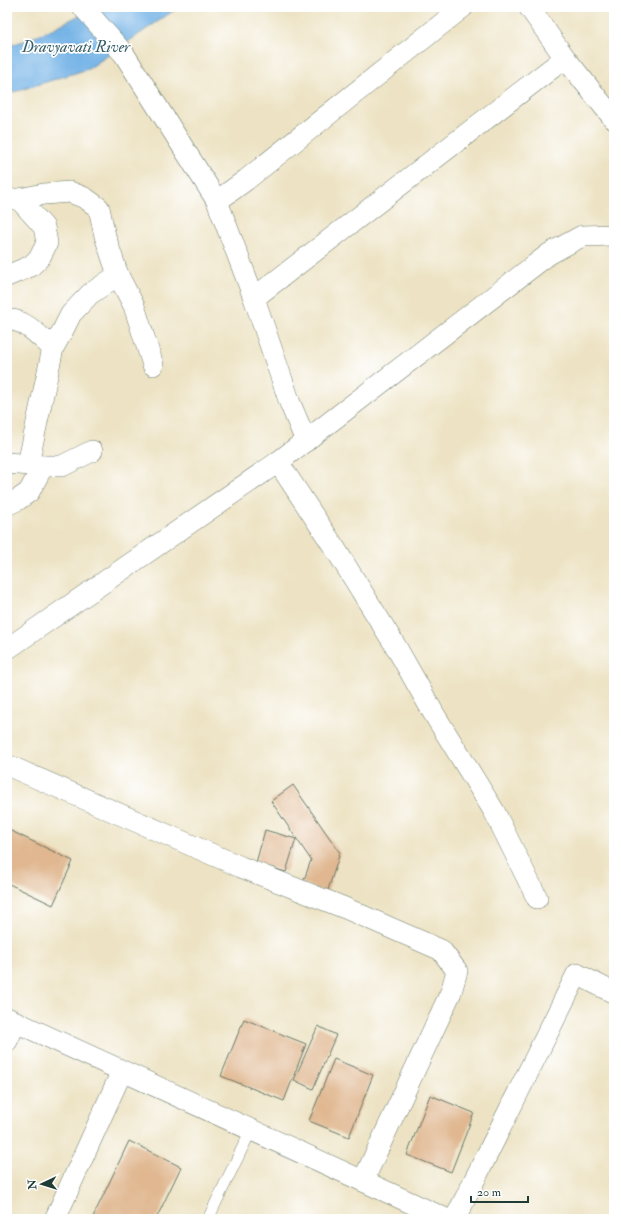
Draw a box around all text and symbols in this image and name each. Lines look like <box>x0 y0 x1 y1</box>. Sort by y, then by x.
water label: Dravyavati River <box>21 37 131 57</box>
north arrow <box>22 1164 62 1204</box>
text: N <box>26 1178 39 1191</box>
scale bar <box>471 1178 528 1204</box>
text: 20 m <box>477 1185 502 1200</box>

